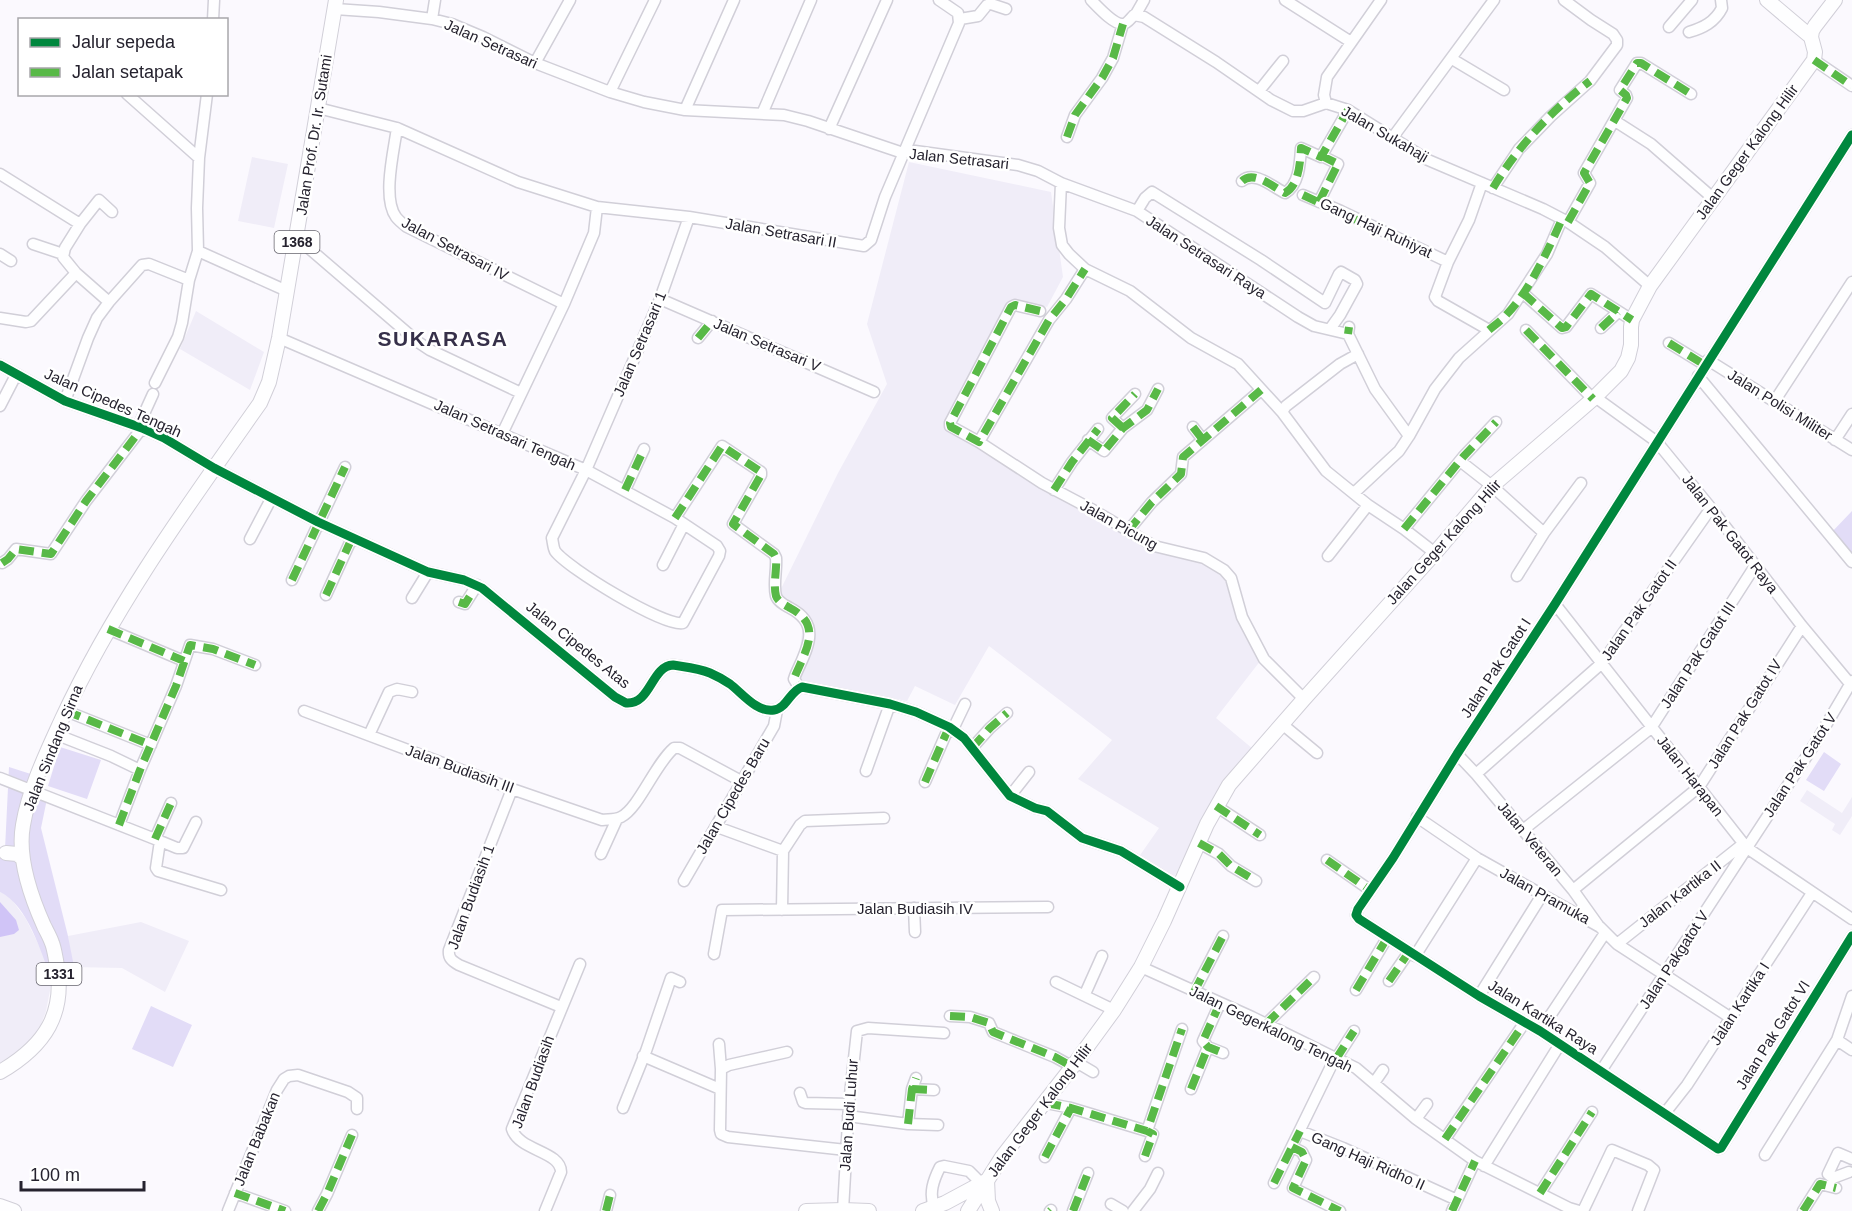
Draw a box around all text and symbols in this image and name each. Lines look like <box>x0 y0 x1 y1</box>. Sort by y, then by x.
street label: Jalan Setrasari <box>442 15 540 72</box>
legend <box>18 18 228 96</box>
text: Jalur sepeda <box>72 32 176 52</box>
street label: Jalan Prof. Dr. Ir. Sutami <box>292 53 335 217</box>
text: Jalan setapak <box>72 62 184 82</box>
street label: Jalan Geger Kalong Hilir <box>1692 81 1801 222</box>
street label: Jalan Sukahaji <box>1339 102 1432 165</box>
street label: Jalan Setrasari <box>908 145 1010 172</box>
street label: Gang Haji Ruhiyat <box>1317 194 1436 261</box>
street label: Jalan Setrasari Raya <box>1143 212 1270 302</box>
street label: Jalan Setrasari IV <box>399 213 511 284</box>
street label: Jalan Setrasari II <box>724 214 838 251</box>
road number: 1368 <box>274 231 320 253</box>
street label: Jalan Setrasari 1 <box>610 289 669 399</box>
street label: Jalan Setrasari V <box>711 314 823 375</box>
district label: SUKARASA <box>377 327 509 350</box>
street label: Jalan Cipedes Tengah <box>42 365 184 440</box>
street label: Jalan Polisi Militer <box>1725 366 1836 444</box>
street label: Jalan Setrasari Tengah <box>432 396 579 473</box>
street label: Jalan Pak Gatot Raya <box>1679 471 1782 597</box>
street label: Jalan Geger Kalong Hilir <box>1383 476 1504 608</box>
street label: Jalan Picung <box>1078 496 1161 553</box>
street label: Jalan Pak Gatot II <box>1597 556 1680 663</box>
street label: Jalan Cipedes Atas <box>523 598 634 692</box>
street label: Jalan Pak Gatot III <box>1657 598 1738 711</box>
street label: Jalan Pak Gatot I <box>1457 615 1534 721</box>
street label: Jalan Pak Gatot IV <box>1704 656 1785 771</box>
street label: Jalan Sindang Sirna <box>20 682 86 813</box>
street label: Jalan Pak Gatot V <box>1760 709 1840 820</box>
street label: Jalan Harapan <box>1654 732 1727 819</box>
street label: Jalan Cipedes Baru <box>692 735 773 857</box>
street label: Jalan Budiasih III <box>404 741 517 796</box>
street label: Jalan Veteran <box>1494 798 1566 879</box>
street label: Jalan Budiasih 1 <box>444 842 497 951</box>
street label: Jalan Kartika II <box>1635 856 1724 931</box>
street label: Jalan Pramuka <box>1497 864 1594 928</box>
street label: Jalan Budiasih IV <box>857 900 973 917</box>
street label: Jalan Pakgatot V <box>1636 908 1712 1012</box>
street label: Jalan Kartika I <box>1707 959 1773 1048</box>
road number: 1331 <box>36 963 82 985</box>
street label: Jalan Kartika Raya <box>1485 976 1602 1057</box>
street label: Jalan Pak Gatot VI <box>1732 977 1813 1092</box>
street label: Jalan Gegerkalong Tengah <box>1187 982 1355 1075</box>
street label: Jalan Budiasih <box>508 1033 557 1131</box>
street label: Jalan Geger Kalong Hilir <box>984 1040 1095 1180</box>
street label: Jalan Budi Luhur <box>836 1058 861 1172</box>
street label: Jalan Babakan <box>230 1090 283 1188</box>
street label: Gang Haji Ridho II <box>1309 1128 1428 1193</box>
scale bar <box>21 1154 144 1192</box>
text: 100 m <box>30 1165 80 1185</box>

